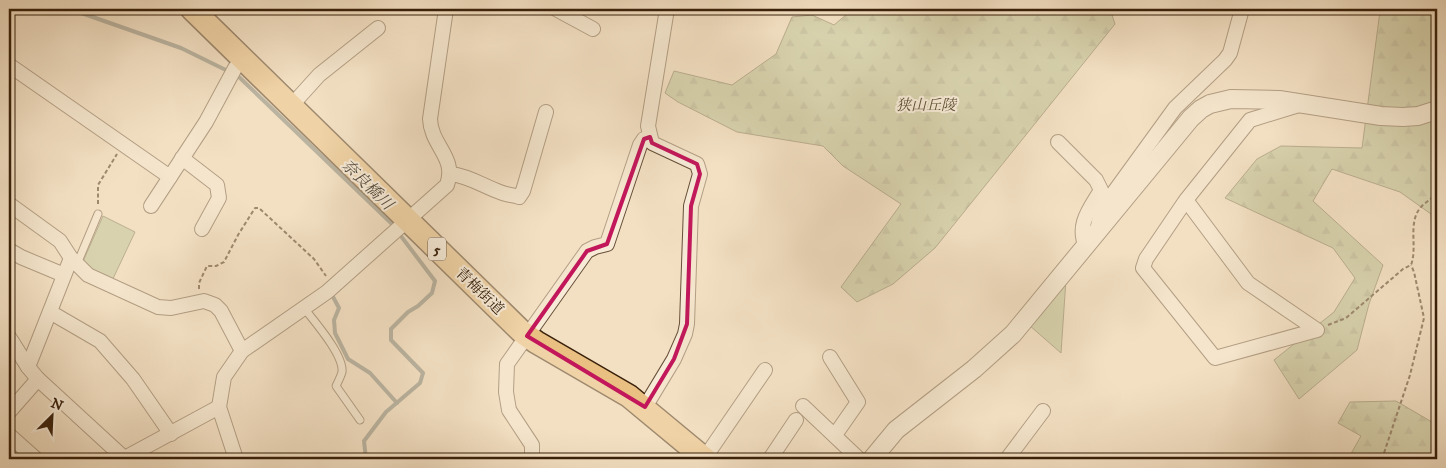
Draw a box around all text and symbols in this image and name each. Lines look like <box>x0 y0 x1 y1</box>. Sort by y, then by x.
park label: 狭山丘陵 <box>896 96 958 115</box>
water label: 奈良橋川 <box>337 155 399 216</box>
road number: 5 <box>428 238 446 260</box>
street label: 青梅街道 <box>451 264 508 319</box>
north arrow <box>28 390 78 440</box>
text: N <box>48 394 66 416</box>

